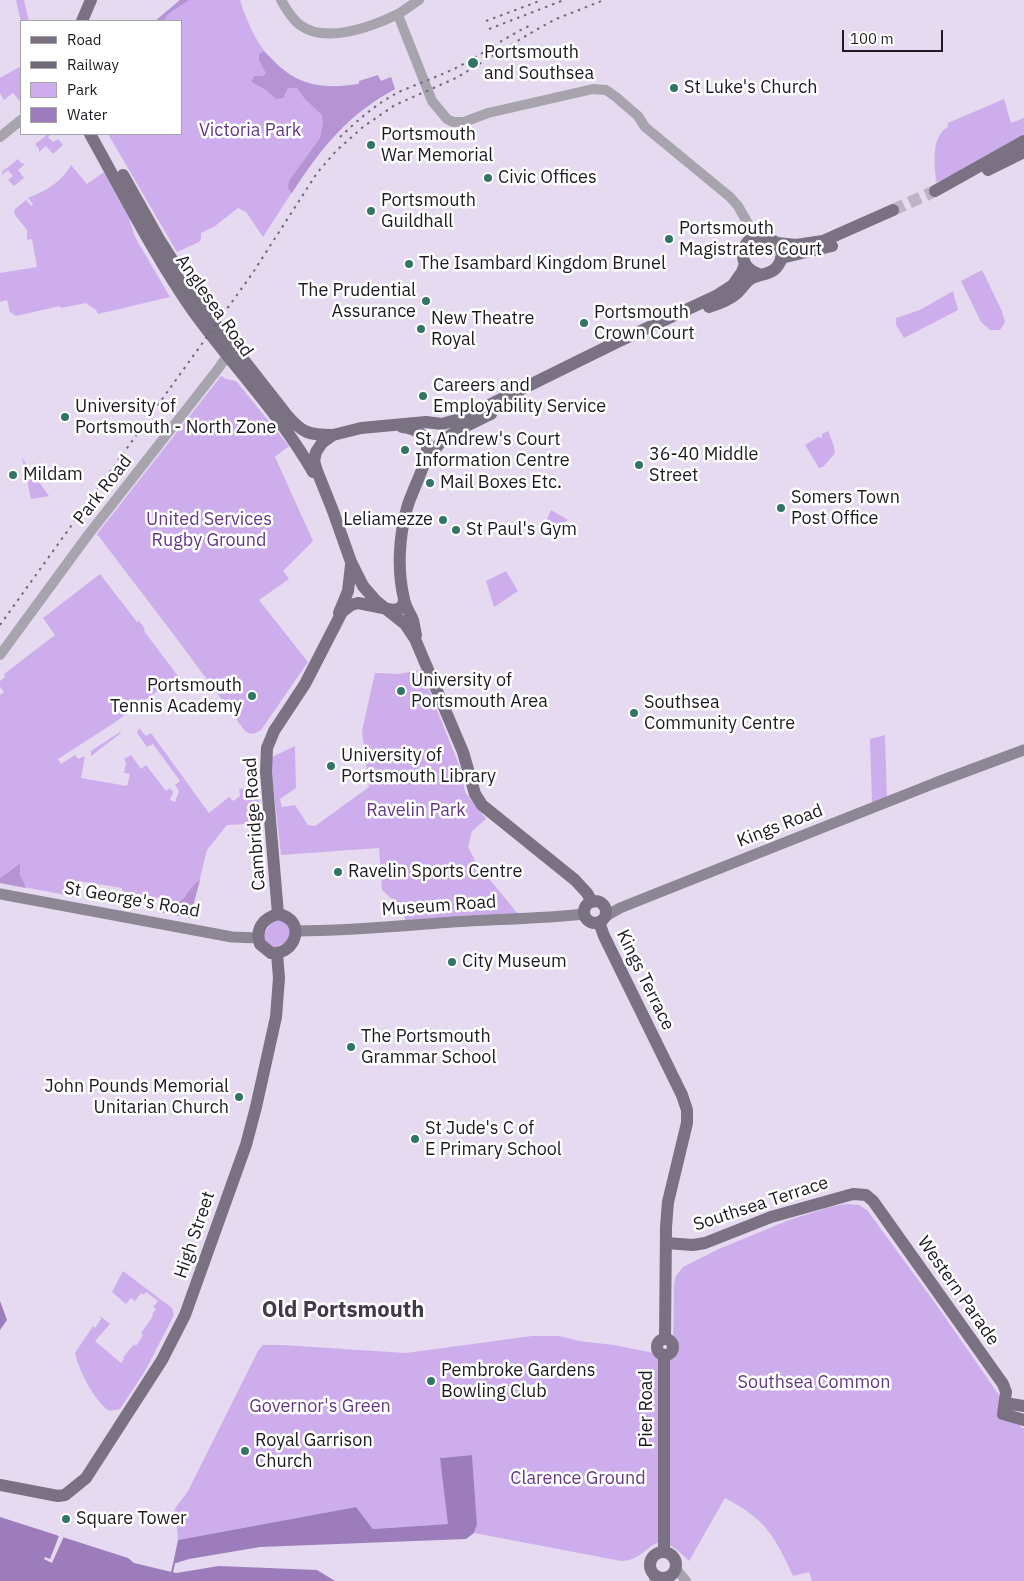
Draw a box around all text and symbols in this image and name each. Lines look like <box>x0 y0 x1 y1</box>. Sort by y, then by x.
legend <box>20 20 182 135</box>
scale bar <box>844 20 945 52</box>
text: 100 m <box>850 29 894 48</box>
text: Road <box>67 30 102 49</box>
place label: Portsmouth and Southsea <box>484 42 594 84</box>
text: Railway <box>67 55 119 74</box>
marker: Portsmouth and Southsea <box>466 56 480 70</box>
place label: St Luke's Church <box>684 77 818 99</box>
text: Park <box>67 80 97 99</box>
marker: St Luke's Church <box>668 82 680 94</box>
text: Water <box>67 105 107 124</box>
park label: Victoria Park <box>199 120 301 142</box>
place label: Portsmouth War Memorial <box>381 124 493 166</box>
marker: Portsmouth War Memorial <box>365 139 377 151</box>
place label: Civic Offices <box>498 167 597 189</box>
marker: Civic Offices <box>482 172 494 184</box>
place label: Portsmouth Guildhall <box>381 190 476 232</box>
marker: Portsmouth Guildhall <box>365 205 377 217</box>
place label: Portsmouth Magistrates Court <box>679 218 822 260</box>
marker: Portsmouth Magistrates Court <box>663 233 675 245</box>
street label: Anglesea Road <box>171 251 257 361</box>
place label: The Isambard Kingdom Brunel <box>419 253 666 275</box>
marker: The Isambard Kingdom Brunel <box>403 258 415 270</box>
place label: The Prudential Assurance <box>298 280 416 322</box>
marker: The Prudential Assurance <box>420 295 432 307</box>
place label: Portsmouth Crown Court <box>594 302 694 344</box>
place label: New Theatre Royal <box>431 308 534 350</box>
marker: Portsmouth Crown Court <box>578 317 590 329</box>
marker: New Theatre Royal <box>415 323 427 335</box>
place label: Careers and Employability Service <box>433 375 606 418</box>
marker: Careers and Employability Service <box>417 390 429 402</box>
place label: University of Portsmouth - North Zone <box>75 396 276 438</box>
marker: University of Portsmouth - North Zone <box>59 411 71 423</box>
place label: St Andrew's Court Information Centre <box>415 429 570 472</box>
marker: St Andrew's Court Information Centre <box>399 444 411 456</box>
place label: 36-40 Middle Street <box>649 444 758 486</box>
street label: Park Road <box>69 451 137 529</box>
marker: 36-40 Middle Street <box>633 459 645 471</box>
place label: Mildam <box>23 464 83 486</box>
marker: Mildam <box>7 469 19 481</box>
place label: Mail Boxes Etc. <box>440 472 562 494</box>
marker: Mail Boxes Etc. <box>424 477 436 489</box>
place label: Somers Town Post Office <box>791 487 900 530</box>
marker: Somers Town Post Office <box>775 502 787 514</box>
park label: United Services Rugby Ground <box>146 509 272 552</box>
place label: Leliamezze <box>343 509 433 531</box>
marker: Leliamezze <box>437 514 449 526</box>
place label: St Paul's Gym <box>466 519 577 541</box>
marker: St Paul's Gym <box>450 524 462 536</box>
place label: University of Portsmouth Area <box>411 670 548 712</box>
place label: Portsmouth Tennis Academy <box>110 675 242 718</box>
marker: University of Portsmouth Area <box>395 685 407 697</box>
marker: Portsmouth Tennis Academy <box>246 690 258 702</box>
place label: Southsea Community Centre <box>644 692 795 734</box>
marker: Southsea Community Centre <box>628 707 640 719</box>
place label: University of Portsmouth Library <box>341 745 496 788</box>
street label: Cambridge Road <box>240 757 270 891</box>
marker: University of Portsmouth Library <box>325 760 337 772</box>
park label: Ravelin Park <box>366 800 466 822</box>
street label: Kings Road <box>734 800 826 852</box>
place label: Ravelin Sports Centre <box>348 861 522 883</box>
marker: Ravelin Sports Centre <box>332 866 344 878</box>
street label: St George's Road <box>62 877 202 923</box>
street label: Museum Road <box>381 891 497 921</box>
street label: Kings Terrace <box>611 926 679 1034</box>
place label: City Museum <box>462 951 567 973</box>
marker: City Museum <box>446 956 458 968</box>
place label: The Portsmouth Grammar School <box>361 1026 496 1068</box>
marker: The Portsmouth Grammar School <box>345 1041 357 1053</box>
place label: John Pounds Memorial Unitarian Church <box>45 1076 229 1118</box>
marker: John Pounds Memorial Unitarian Church <box>233 1091 245 1103</box>
place label: St Jude's C of E Primary School <box>425 1118 562 1160</box>
marker: St Jude's C of E Primary School <box>409 1133 421 1145</box>
street label: Southsea Terrace <box>691 1172 831 1236</box>
street label: High Street <box>170 1189 220 1281</box>
street label: Western Parade <box>912 1232 1004 1350</box>
district label: Old Portsmouth <box>262 1298 424 1324</box>
place label: Pembroke Gardens Bowling Club <box>441 1360 595 1402</box>
street label: Pier Road <box>636 1370 658 1448</box>
park label: Southsea Common <box>738 1372 890 1394</box>
marker: Pembroke Gardens Bowling Club <box>425 1375 437 1387</box>
park label: Governor's Green <box>249 1396 391 1418</box>
place label: Royal Garrison Church <box>255 1430 373 1472</box>
marker: Royal Garrison Church <box>239 1445 251 1457</box>
park label: Clarence Ground <box>510 1468 646 1490</box>
place label: Square Tower <box>76 1508 187 1530</box>
marker: Square Tower <box>60 1513 72 1525</box>

